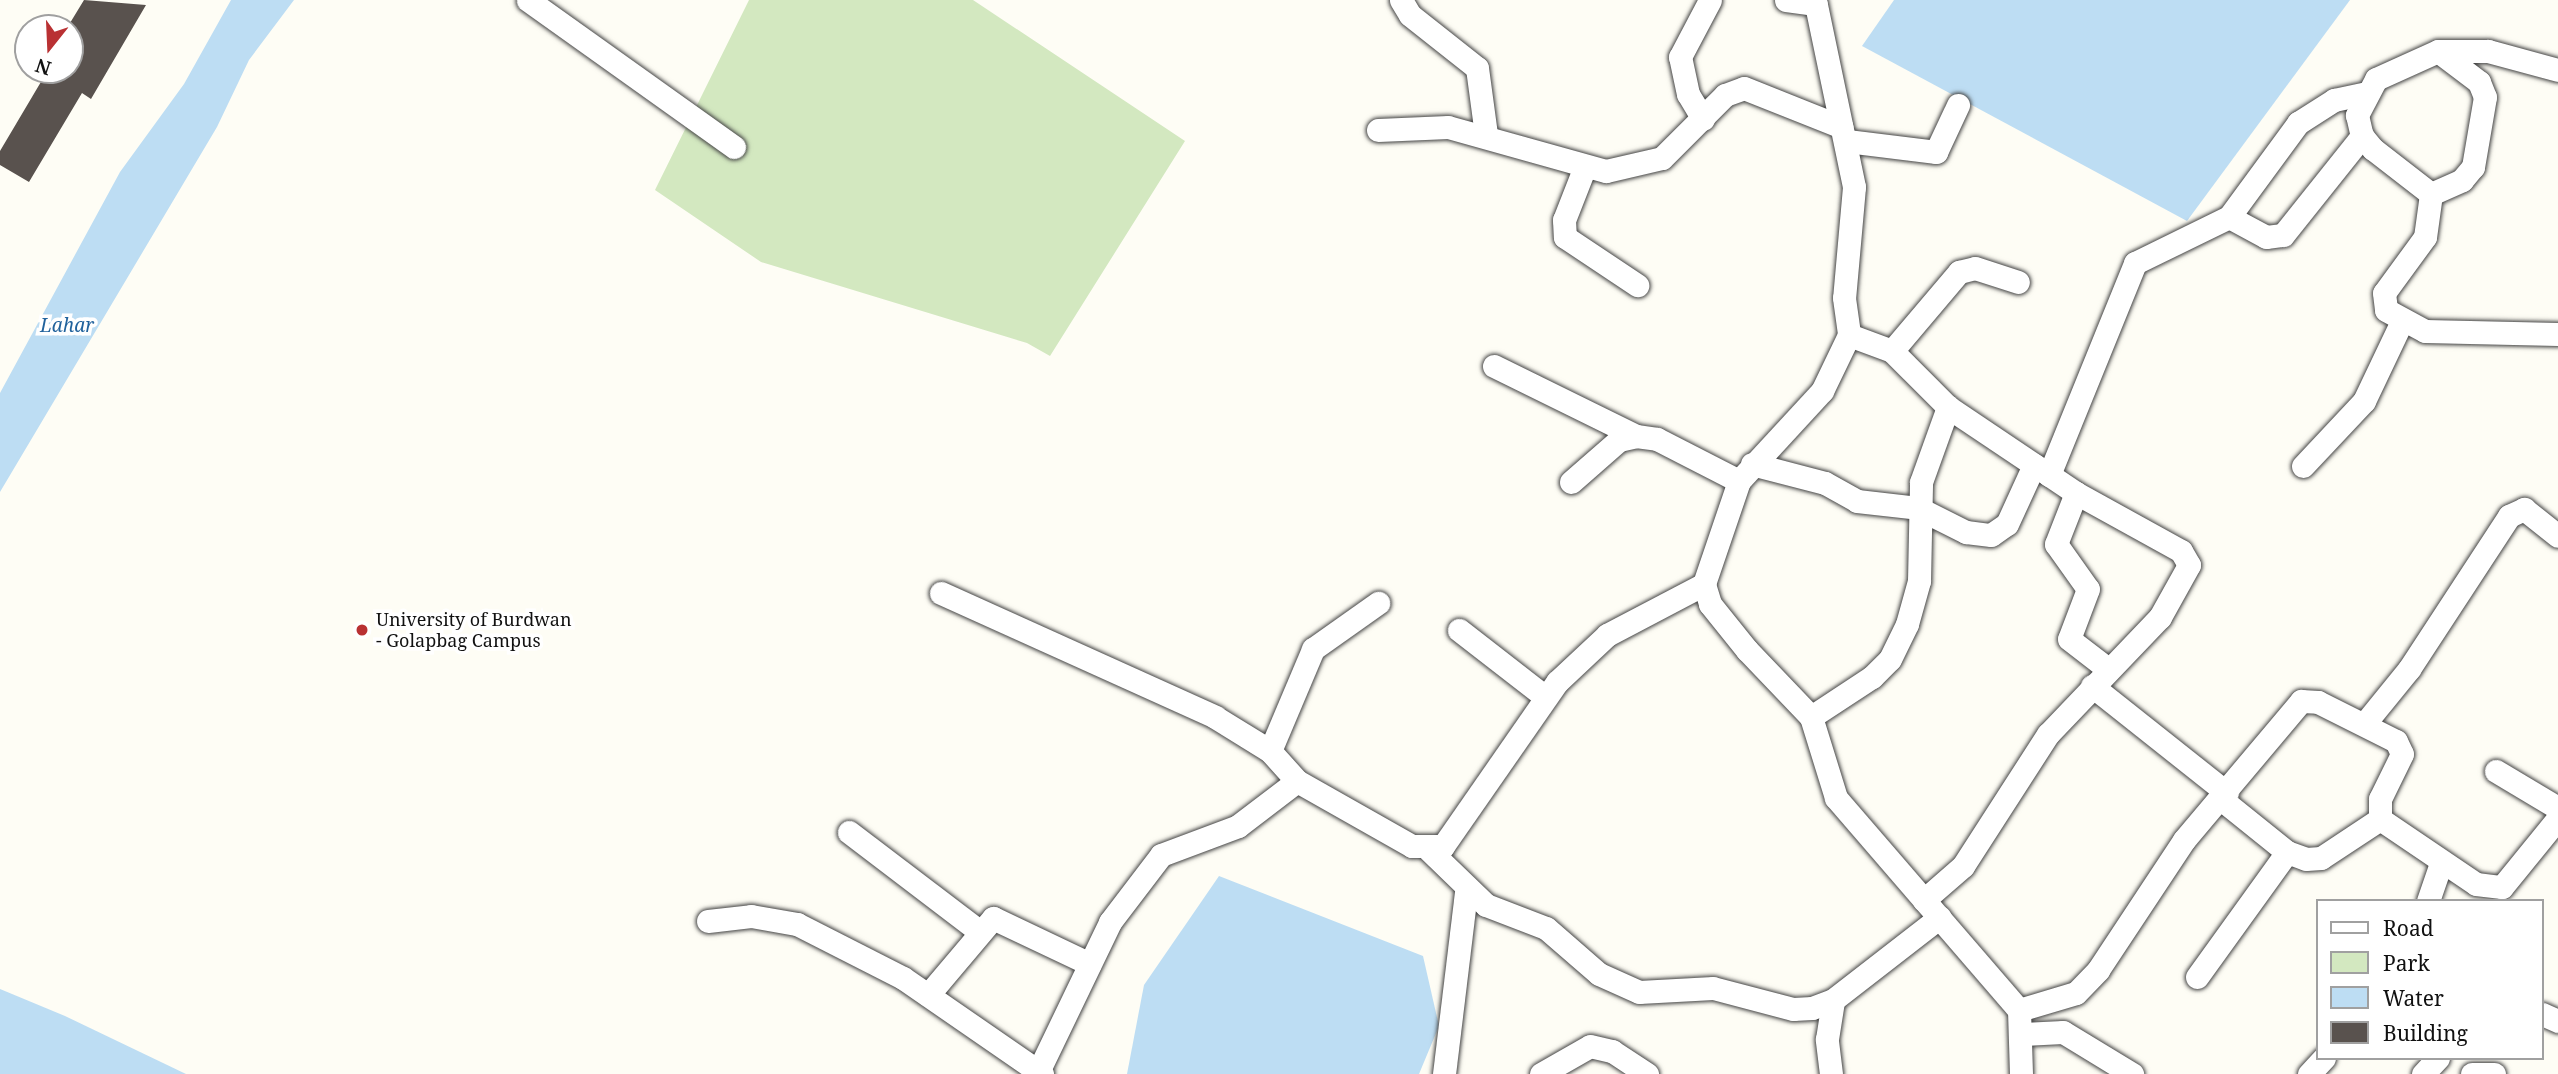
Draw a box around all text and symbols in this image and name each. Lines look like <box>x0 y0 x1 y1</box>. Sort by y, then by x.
north arrow <box>14 14 84 84</box>
text: N <box>32 52 54 82</box>
water label: Lahar <box>40 315 94 337</box>
place label: University of Burdwan - Golapbag Campus <box>376 609 572 652</box>
marker: University of Burdwan - Golapbag Campus <box>354 622 370 638</box>
legend <box>2316 899 2544 1060</box>
text: Road <box>2383 914 2434 942</box>
text: Park <box>2383 949 2430 977</box>
text: Water <box>2383 984 2444 1012</box>
text: Building <box>2383 1019 2468 1047</box>

